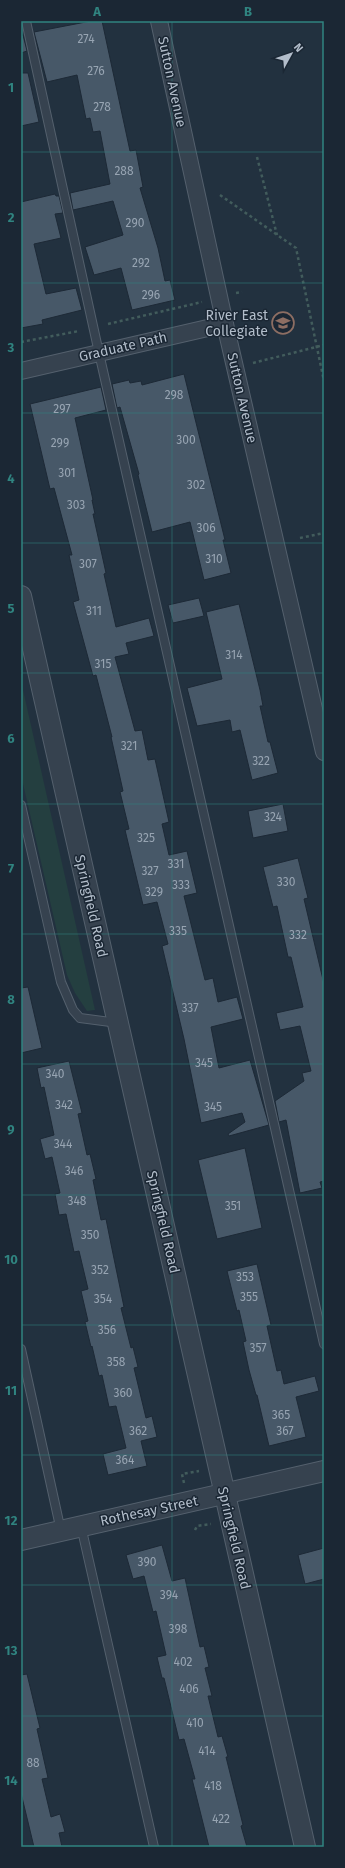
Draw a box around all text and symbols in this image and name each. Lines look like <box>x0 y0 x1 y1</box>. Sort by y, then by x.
text: A <box>92 4 101 19</box>
text: B <box>244 4 252 19</box>
house number: 274 <box>77 32 95 46</box>
north arrow <box>271 34 311 74</box>
street label: Sutton Avenue <box>154 35 190 129</box>
text: N <box>291 41 306 55</box>
house number: 276 <box>87 64 105 78</box>
text: 1 <box>8 80 14 95</box>
house number: 278 <box>93 100 111 114</box>
house number: 288 <box>114 164 134 178</box>
text: 2 <box>8 210 15 225</box>
house number: 290 <box>126 216 145 230</box>
house number: 292 <box>132 256 150 270</box>
house number: 296 <box>142 288 160 302</box>
place label: River East Collegiate <box>205 307 269 340</box>
school or university icon: River East Collegiate <box>270 310 296 336</box>
street label: Graduate Path <box>77 329 169 365</box>
text: 3 <box>7 340 15 355</box>
street label: Sutton Avenue <box>223 351 261 445</box>
house number: 298 <box>165 388 184 402</box>
house number: 297 <box>53 402 71 416</box>
house number: 300 <box>176 433 196 447</box>
house number: 299 <box>51 436 69 450</box>
house number: 301 <box>58 466 76 480</box>
text: 4 <box>7 471 15 486</box>
house number: 302 <box>187 478 205 492</box>
house number: 303 <box>67 498 85 512</box>
house number: 306 <box>196 521 216 535</box>
house number: 310 <box>205 552 223 566</box>
house number: 307 <box>79 557 97 571</box>
text: 5 <box>8 601 15 616</box>
house number: 311 <box>86 604 102 618</box>
house number: 314 <box>225 648 243 662</box>
house number: 315 <box>95 657 111 671</box>
text: 6 <box>7 731 15 746</box>
house number: 321 <box>121 739 137 753</box>
house number: 322 <box>252 754 270 768</box>
house number: 324 <box>264 810 283 824</box>
house number: 325 <box>137 831 155 845</box>
street label: Springfield Road <box>71 853 111 959</box>
house number: 331 <box>168 857 184 871</box>
text: 7 <box>8 861 14 876</box>
house number: 327 <box>141 864 159 878</box>
house number: 330 <box>277 875 296 889</box>
house number: 333 <box>172 878 190 892</box>
house number: 329 <box>145 885 163 899</box>
house number: 335 <box>169 924 187 938</box>
house number: 332 <box>289 928 307 942</box>
text: 8 <box>7 992 15 1007</box>
house number: 337 <box>181 1001 199 1015</box>
house number: 345 <box>195 1056 213 1070</box>
house number: 340 <box>45 1067 65 1081</box>
house number: 342 <box>55 1098 73 1112</box>
house number: 345 <box>204 1100 222 1114</box>
text: 9 <box>7 1122 15 1137</box>
house number: 344 <box>54 1137 73 1151</box>
house number: 346 <box>65 1164 83 1178</box>
street label: Springfield Road <box>143 1169 183 1275</box>
house number: 348 <box>68 1194 87 1208</box>
house number: 351 <box>225 1199 241 1213</box>
house number: 350 <box>81 1228 100 1242</box>
text: 10 <box>4 1252 18 1267</box>
house number: 352 <box>91 1263 109 1277</box>
house number: 353 <box>236 1270 254 1284</box>
house number: 355 <box>240 1290 258 1304</box>
house number: 354 <box>94 1292 113 1306</box>
house number: 356 <box>98 1323 116 1337</box>
house number: 357 <box>249 1341 267 1355</box>
house number: 358 <box>107 1355 126 1369</box>
text: 11 <box>5 1383 17 1398</box>
house number: 360 <box>113 1386 133 1400</box>
house number: 365 <box>272 1408 290 1422</box>
house number: 362 <box>129 1424 147 1438</box>
house number: 367 <box>276 1424 294 1438</box>
house number: 364 <box>116 1453 135 1467</box>
street label: Springfield Road <box>214 1485 254 1591</box>
street label: Rothesay Street <box>98 1492 200 1530</box>
text: 12 <box>5 1513 18 1528</box>
house number: 390 <box>138 1555 157 1569</box>
house number: 394 <box>160 1588 179 1602</box>
house number: 398 <box>169 1622 188 1636</box>
text: 13 <box>5 1643 18 1658</box>
house number: 402 <box>174 1655 192 1669</box>
house number: 406 <box>179 1682 199 1696</box>
house number: 410 <box>186 1716 204 1730</box>
house number: 414 <box>198 1744 216 1758</box>
house number: 88 <box>26 1756 40 1770</box>
text: 14 <box>4 1773 18 1788</box>
house number: 418 <box>204 1779 222 1793</box>
house number: 422 <box>212 1812 230 1826</box>

